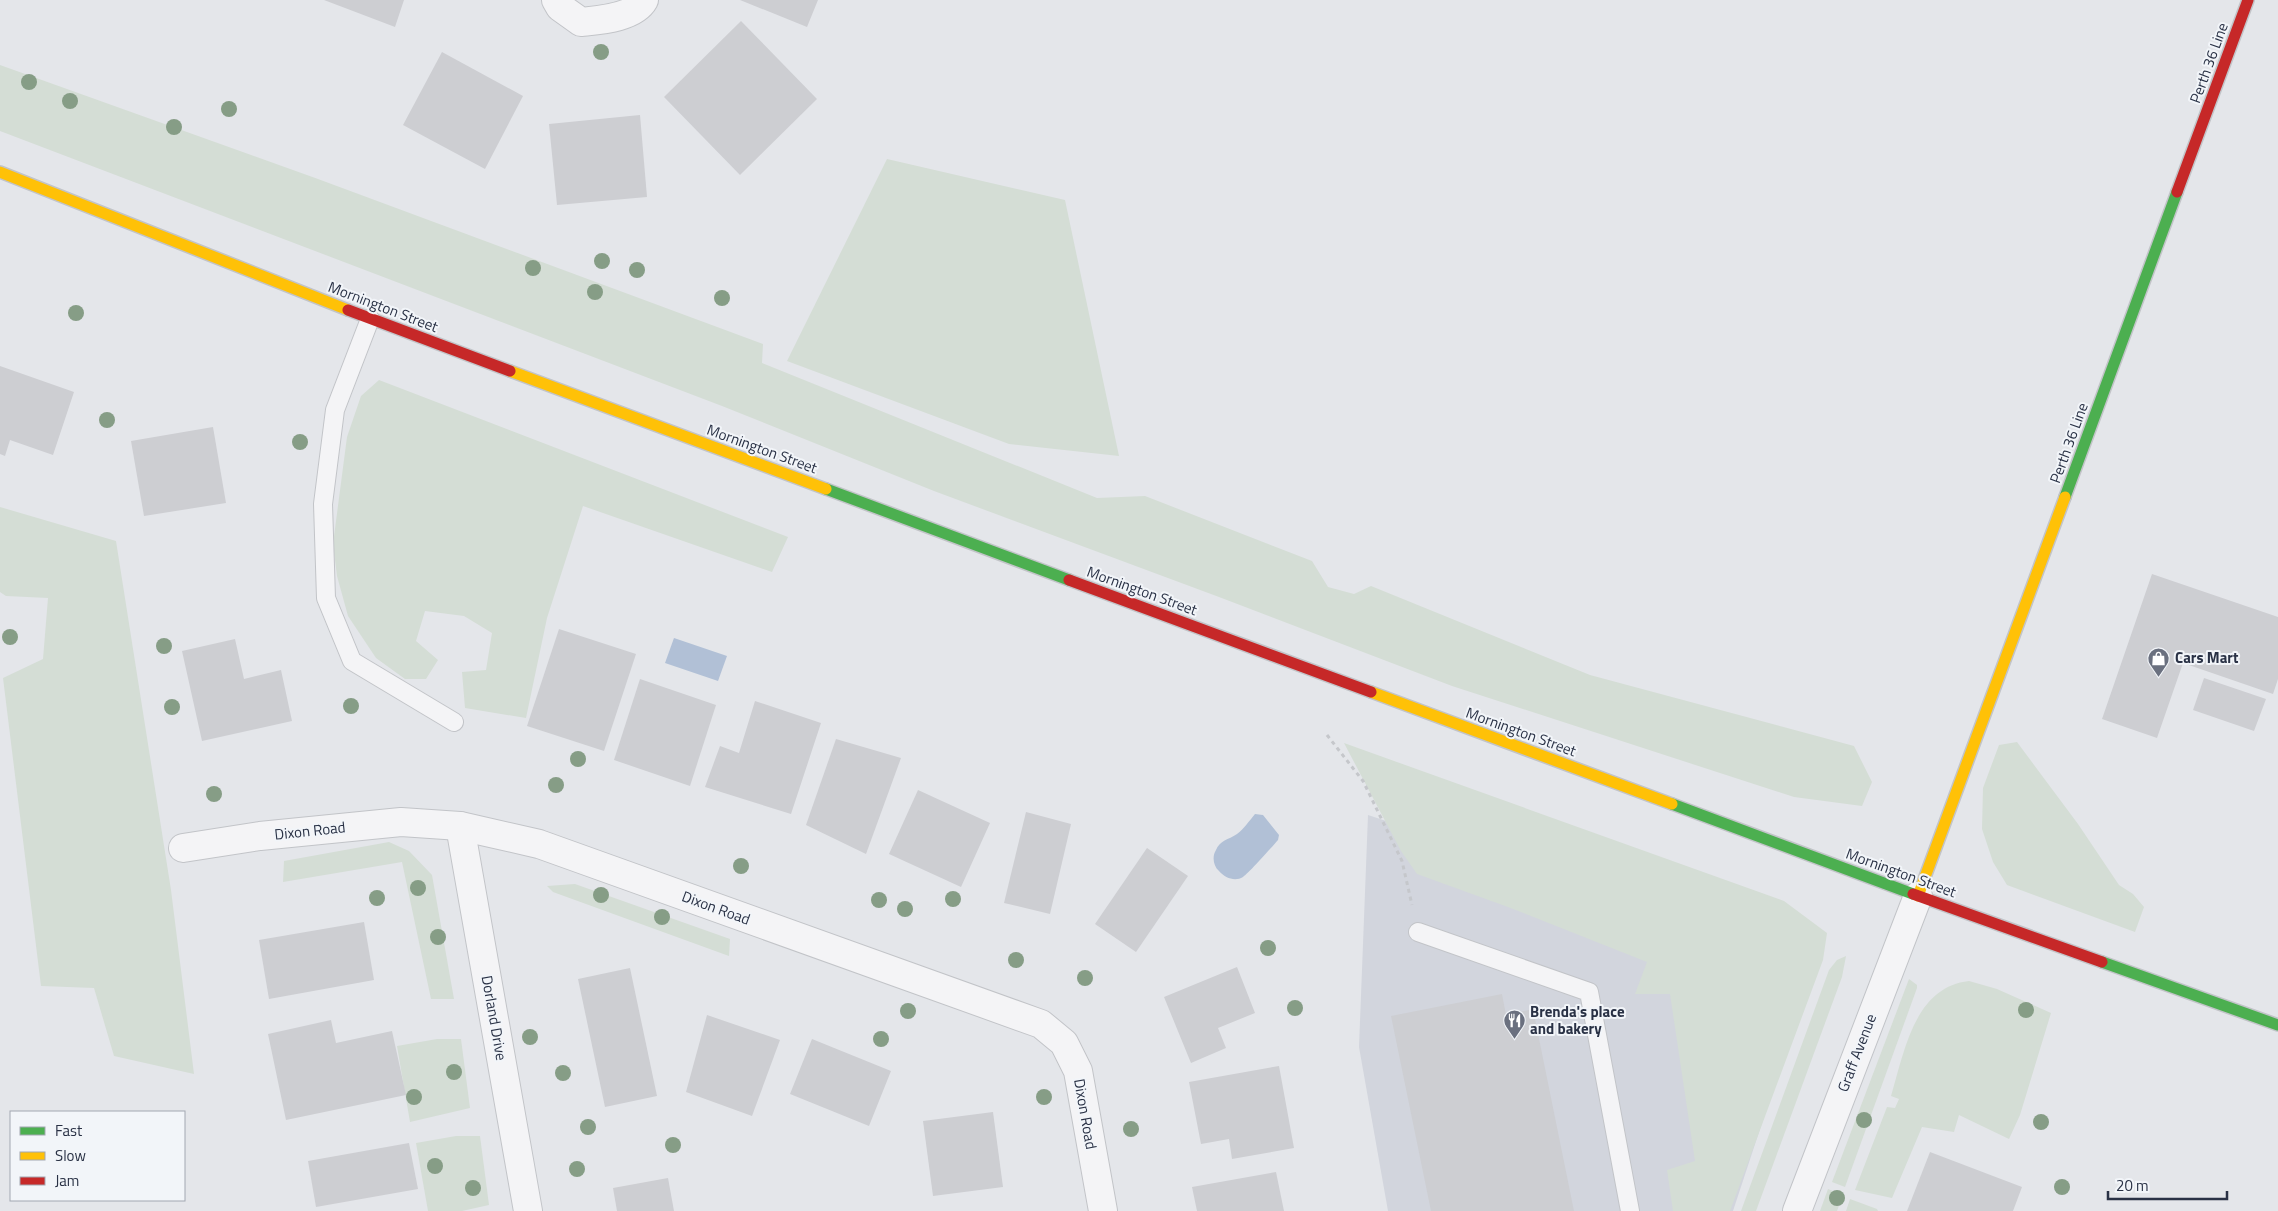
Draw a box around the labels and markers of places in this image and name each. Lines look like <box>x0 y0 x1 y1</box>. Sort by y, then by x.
shop icon: Cars Mart <box>2147 646 2171 677</box>
place label: Cars Mart <box>2175 646 2239 669</box>
place label: Brenda's place and bakery <box>1530 1000 1625 1040</box>
restaurant icon: Brenda's place and bakery <box>1502 1009 1526 1040</box>

